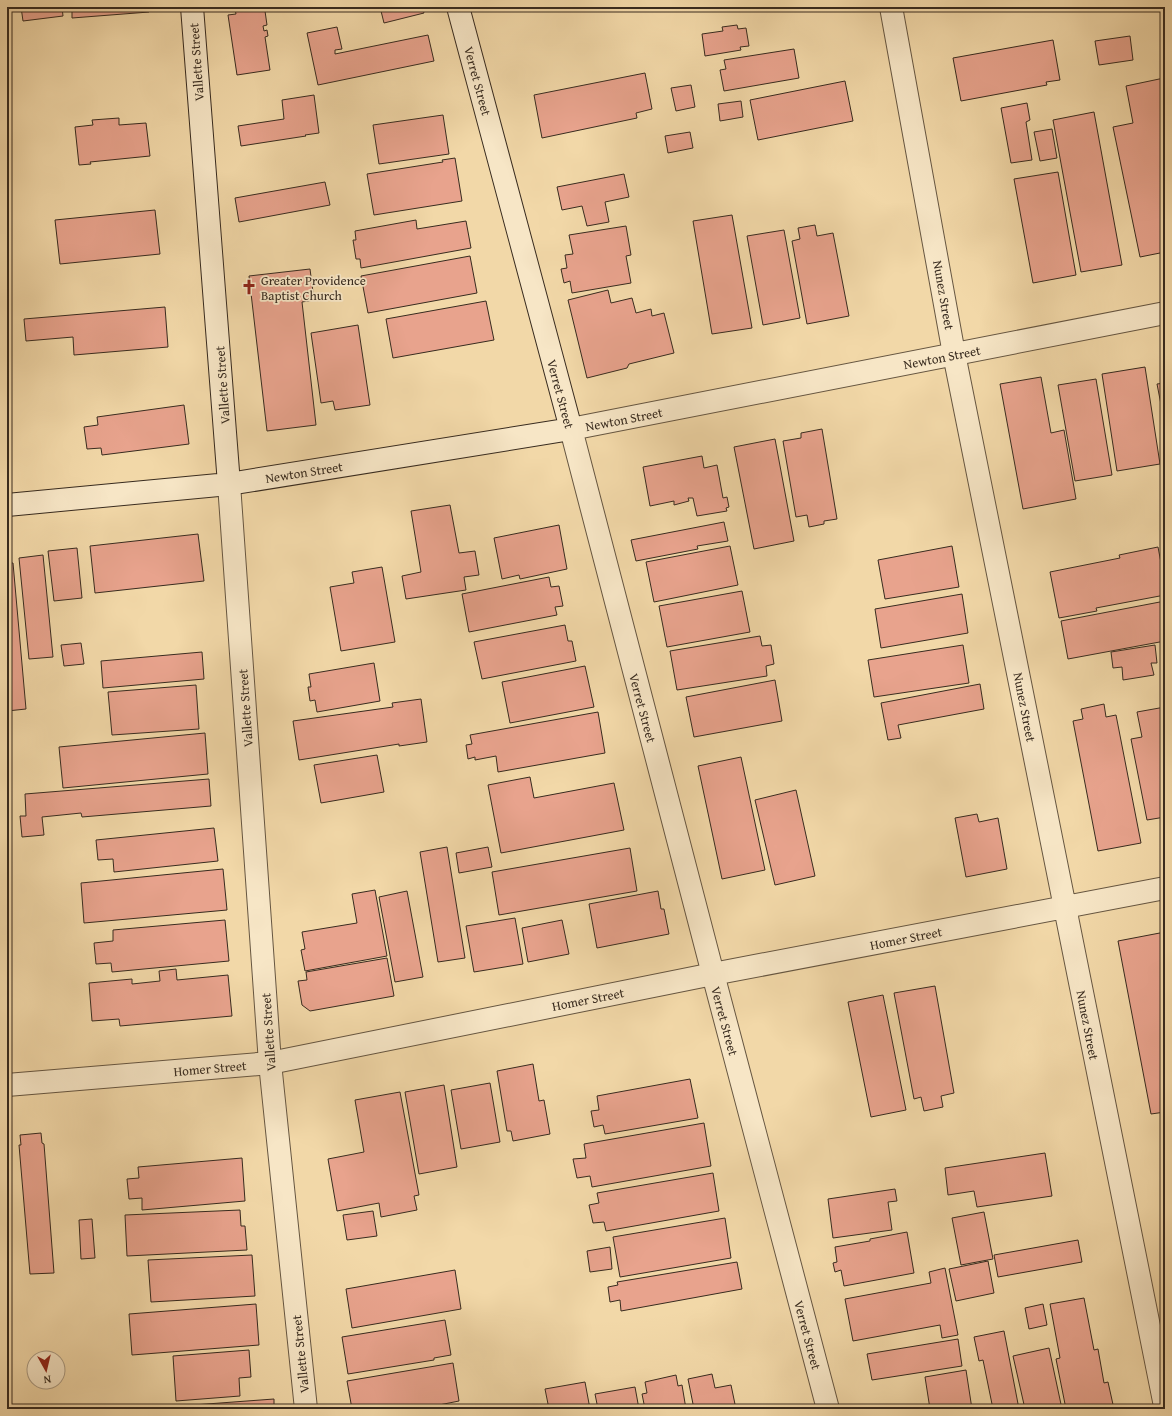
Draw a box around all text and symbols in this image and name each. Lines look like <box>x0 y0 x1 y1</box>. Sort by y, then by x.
street label: Vallette Street <box>184 22 209 102</box>
street label: Verret Street <box>459 44 496 118</box>
street label: Nunez Street <box>928 259 959 332</box>
place label: Greater Providence Baptist Church <box>261 271 366 305</box>
church icon: Greater Providence Baptist Church <box>240 278 258 296</box>
street label: Newton Street <box>902 341 983 374</box>
street label: Vallette Street <box>210 345 235 425</box>
street label: Verret Street <box>542 357 579 431</box>
street label: Newton Street <box>584 403 665 436</box>
street label: Newton Street <box>264 457 345 488</box>
street label: Vallette Street <box>233 668 258 748</box>
street label: Verret Street <box>624 671 661 745</box>
street label: Nunez Street <box>1008 671 1041 744</box>
street label: Homer Street <box>868 922 944 955</box>
street label: Homer Street <box>550 983 626 1016</box>
street label: Verret Street <box>706 984 743 1058</box>
street label: Nunez Street <box>1071 989 1104 1062</box>
street label: Vallette Street <box>256 992 281 1072</box>
street label: Homer Street <box>173 1056 248 1081</box>
street label: Verret Street <box>789 1298 826 1372</box>
street label: Vallette Street <box>287 1314 314 1394</box>
north arrow <box>26 1350 66 1390</box>
text: N <box>42 1371 52 1388</box>

